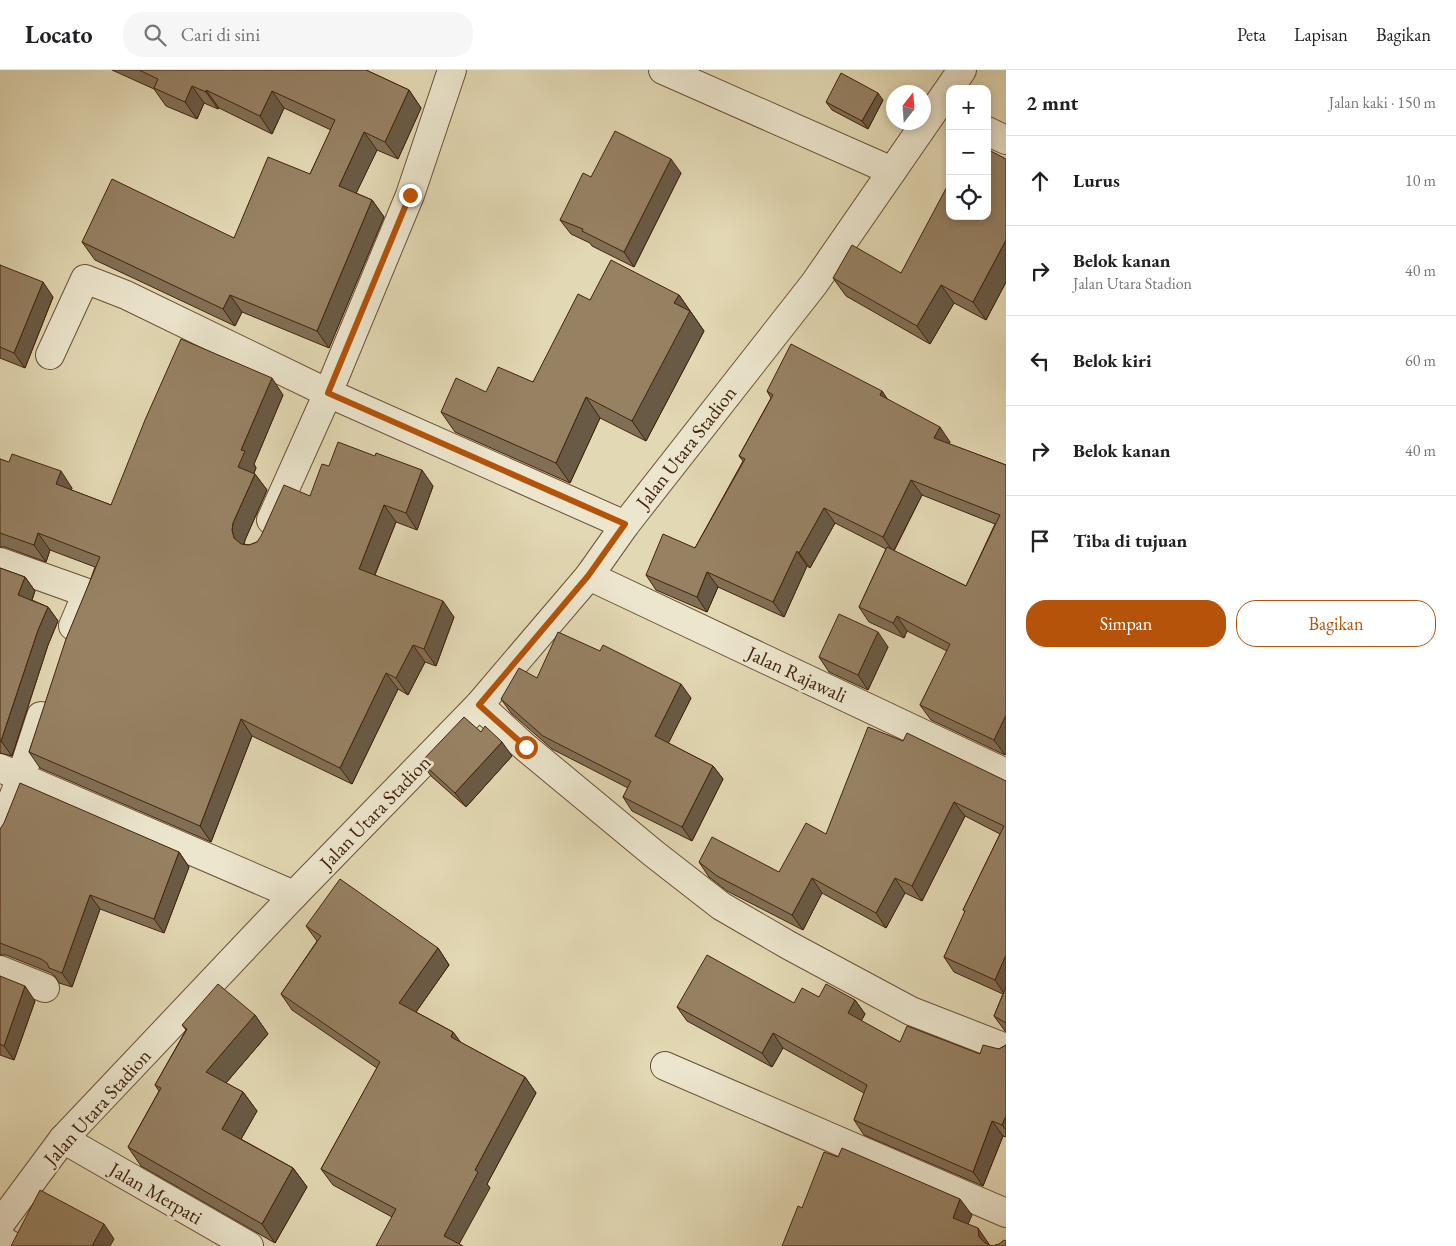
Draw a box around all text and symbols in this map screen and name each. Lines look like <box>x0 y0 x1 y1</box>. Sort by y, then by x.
search box <box>123 12 473 57</box>
text: Locato <box>25 19 93 50</box>
icon: search <box>141 21 169 49</box>
text: Cari di sini <box>181 22 260 47</box>
text: Peta <box>1237 23 1266 46</box>
text: Lapisan <box>1294 23 1348 46</box>
text: Bagikan <box>1376 23 1431 46</box>
north arrow <box>886 85 931 130</box>
map controls <box>946 85 991 220</box>
button: + <box>946 85 991 130</box>
text: 2 mnt <box>1026 89 1078 116</box>
text: Jalan kaki · 150 m <box>1329 92 1436 113</box>
button: − <box>946 130 991 175</box>
icon: ahead <box>1026 167 1054 195</box>
text: Lurus <box>1073 168 1120 193</box>
text: 10 m <box>1405 170 1436 191</box>
button: locate <box>946 175 991 220</box>
route end <box>399 184 422 207</box>
text: Belok kanan <box>1073 248 1171 273</box>
icon: right <box>1026 257 1054 285</box>
text: 40 m <box>1405 260 1436 281</box>
text: Jalan Utara Stadion <box>1073 273 1192 294</box>
icon: left <box>1026 347 1054 375</box>
text: Belok kiri <box>1073 348 1152 373</box>
text: 60 m <box>1405 350 1436 371</box>
street label: Jalan Utara Stadion <box>629 380 742 515</box>
icon: right <box>1026 437 1054 465</box>
text: Belok kanan <box>1073 438 1171 463</box>
text: 40 m <box>1405 440 1436 461</box>
icon: arrive <box>1026 527 1054 555</box>
text: Tiba di tujuan <box>1073 528 1187 553</box>
button: Simpan <box>1026 600 1226 647</box>
button: Bagikan <box>1236 600 1436 647</box>
street label: Jalan Rajawali <box>741 639 851 709</box>
route start <box>515 736 538 759</box>
street label: Jalan Utara Stadion <box>313 749 436 876</box>
street label: Jalan Utara Stadion <box>36 1043 157 1172</box>
street label: Jalan Merpati <box>103 1155 207 1230</box>

